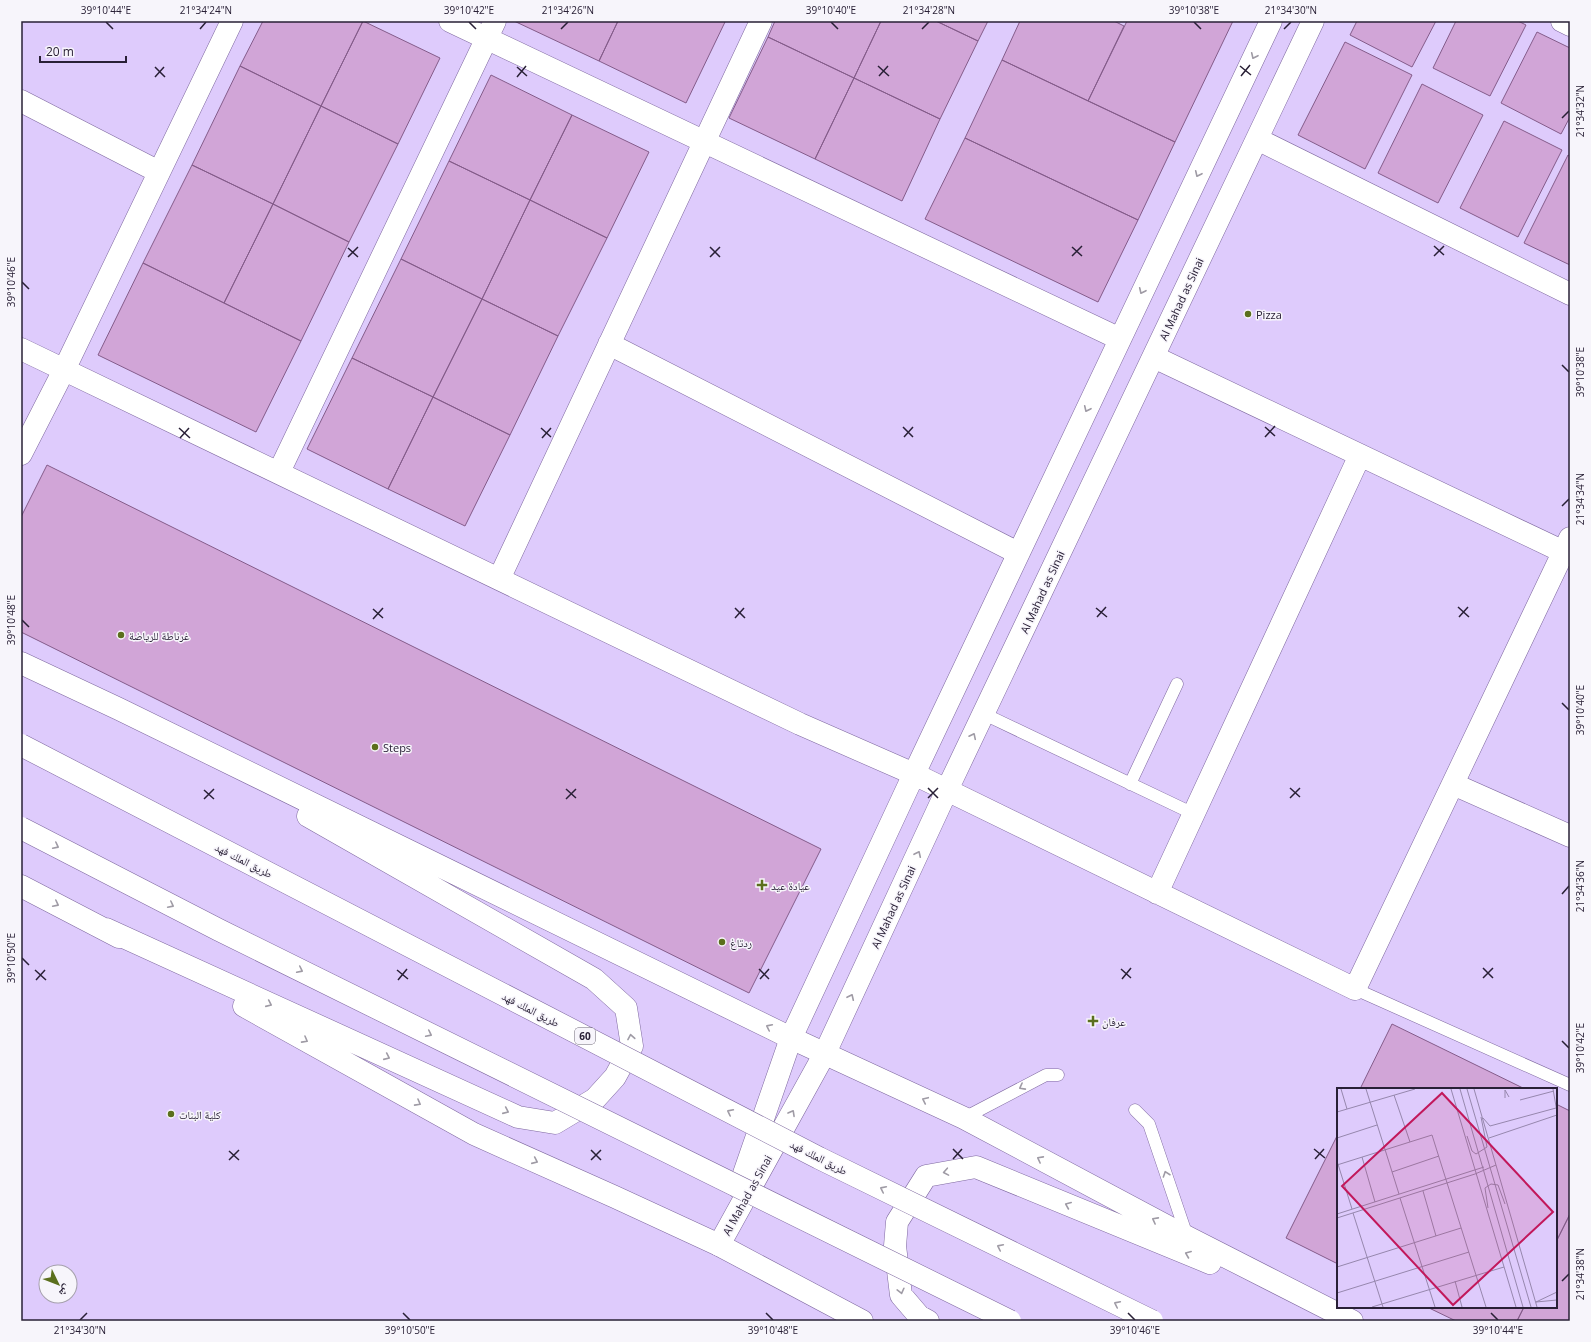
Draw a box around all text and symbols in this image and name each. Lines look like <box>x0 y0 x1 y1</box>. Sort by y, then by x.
text: 39°10'44"E <box>81 3 131 17</box>
text: 21°34'24"N <box>180 3 232 17</box>
text: 39°10'42"E <box>444 3 494 17</box>
text: 21°34'26"N <box>542 3 594 17</box>
text: 39°10'40"E <box>806 3 856 17</box>
text: 21°34'28"N <box>903 3 955 17</box>
text: 39°10'38"E <box>1169 3 1219 17</box>
text: 21°34'30"N <box>1265 3 1317 17</box>
scale bar <box>40 38 126 64</box>
text: 20 m <box>46 43 74 60</box>
one-way arrow <box>1251 52 1259 60</box>
text: 21°34'32"N <box>1573 85 1587 137</box>
one-way arrow <box>1195 169 1203 177</box>
street label: Al Mahad as Sinai <box>1155 255 1207 343</box>
text: 39°10'46"E <box>4 257 18 307</box>
one-way arrow <box>1139 287 1147 295</box>
place label: Pizza <box>1256 307 1282 322</box>
marker: Pizza <box>1243 309 1253 319</box>
text: 39°10'38"E <box>1573 347 1587 397</box>
one-way arrow <box>1084 404 1092 412</box>
text: 21°34'34"N <box>1573 473 1587 525</box>
street label: Al Mahad as Sinai <box>1016 548 1068 636</box>
text: 39°10'48"E <box>4 595 18 645</box>
place label: غرناطة للرياضة <box>129 628 190 643</box>
marker: غرناطة للرياضة <box>116 630 126 640</box>
text: 39°10'40"E <box>1573 685 1587 735</box>
one-way arrow <box>968 733 976 740</box>
place label: Steps <box>383 740 411 755</box>
marker: Steps <box>370 742 380 752</box>
street label: طريق الملك فهد <box>213 839 275 881</box>
one-way arrow <box>51 841 59 849</box>
one-way arrow <box>913 850 921 858</box>
text: 21°34'36"N <box>1573 860 1587 912</box>
street label: Al Mahad as Sinai <box>867 863 919 951</box>
place label: عيادة عيد <box>771 878 810 893</box>
marker: عيادة عيد <box>756 879 768 891</box>
one-way arrow <box>52 899 59 907</box>
one-way arrow <box>167 900 175 908</box>
text: 39°10'50"E <box>4 933 18 983</box>
place label: ردتاغ <box>730 935 752 950</box>
marker: ردتاغ <box>717 937 727 947</box>
one-way arrow <box>296 965 303 973</box>
street label: طريق الملك فهد <box>500 988 562 1030</box>
one-way arrow <box>846 994 854 1001</box>
one-way arrow <box>266 999 273 1007</box>
place label: عرفان <box>1102 1014 1126 1029</box>
marker: عرفان <box>1087 1015 1099 1027</box>
text: 39°10'42"E <box>1573 1023 1587 1073</box>
one-way arrow <box>766 1024 773 1032</box>
road number: 60 <box>575 1028 595 1044</box>
one-way arrow <box>425 1029 432 1036</box>
one-way arrow <box>627 1034 636 1040</box>
one-way arrow <box>301 1036 308 1043</box>
one-way arrow <box>383 1052 391 1060</box>
one-way arrow <box>1019 1082 1027 1090</box>
inset map <box>1337 1088 1557 1308</box>
one-way arrow <box>921 1097 929 1105</box>
one-way arrow <box>414 1099 422 1106</box>
one-way arrow <box>501 1106 509 1114</box>
place label: كلية البنات <box>179 1107 221 1122</box>
marker: كلية البنات <box>166 1109 176 1119</box>
one-way arrow <box>727 1109 734 1116</box>
one-way arrow <box>787 1110 795 1117</box>
street label: طريق الملك فهد <box>788 1136 850 1178</box>
street label: Al Mahad as Sinai <box>719 1152 775 1238</box>
one-way arrow <box>530 1156 538 1164</box>
one-way arrow <box>1037 1156 1045 1163</box>
one-way arrow <box>943 1168 949 1176</box>
one-way arrow <box>1162 1170 1171 1177</box>
one-way arrow <box>880 1186 888 1194</box>
one-way arrow <box>1064 1202 1071 1210</box>
one-way arrow <box>1152 1217 1159 1225</box>
one-way arrow <box>997 1244 1004 1251</box>
text: 21°34'38"N <box>1573 1248 1587 1300</box>
one-way arrow <box>1185 1251 1192 1259</box>
north arrow <box>38 1264 78 1304</box>
text: ش <box>55 1281 75 1301</box>
one-way arrow <box>897 1288 905 1294</box>
one-way arrow <box>1113 1301 1121 1309</box>
text: 21°34'30"N <box>54 1323 106 1337</box>
text: 39°10'50"E <box>385 1323 435 1337</box>
text: 39°10'48"E <box>748 1323 798 1337</box>
text: 39°10'46"E <box>1110 1323 1160 1337</box>
text: 39°10'44"E <box>1473 1323 1523 1337</box>

